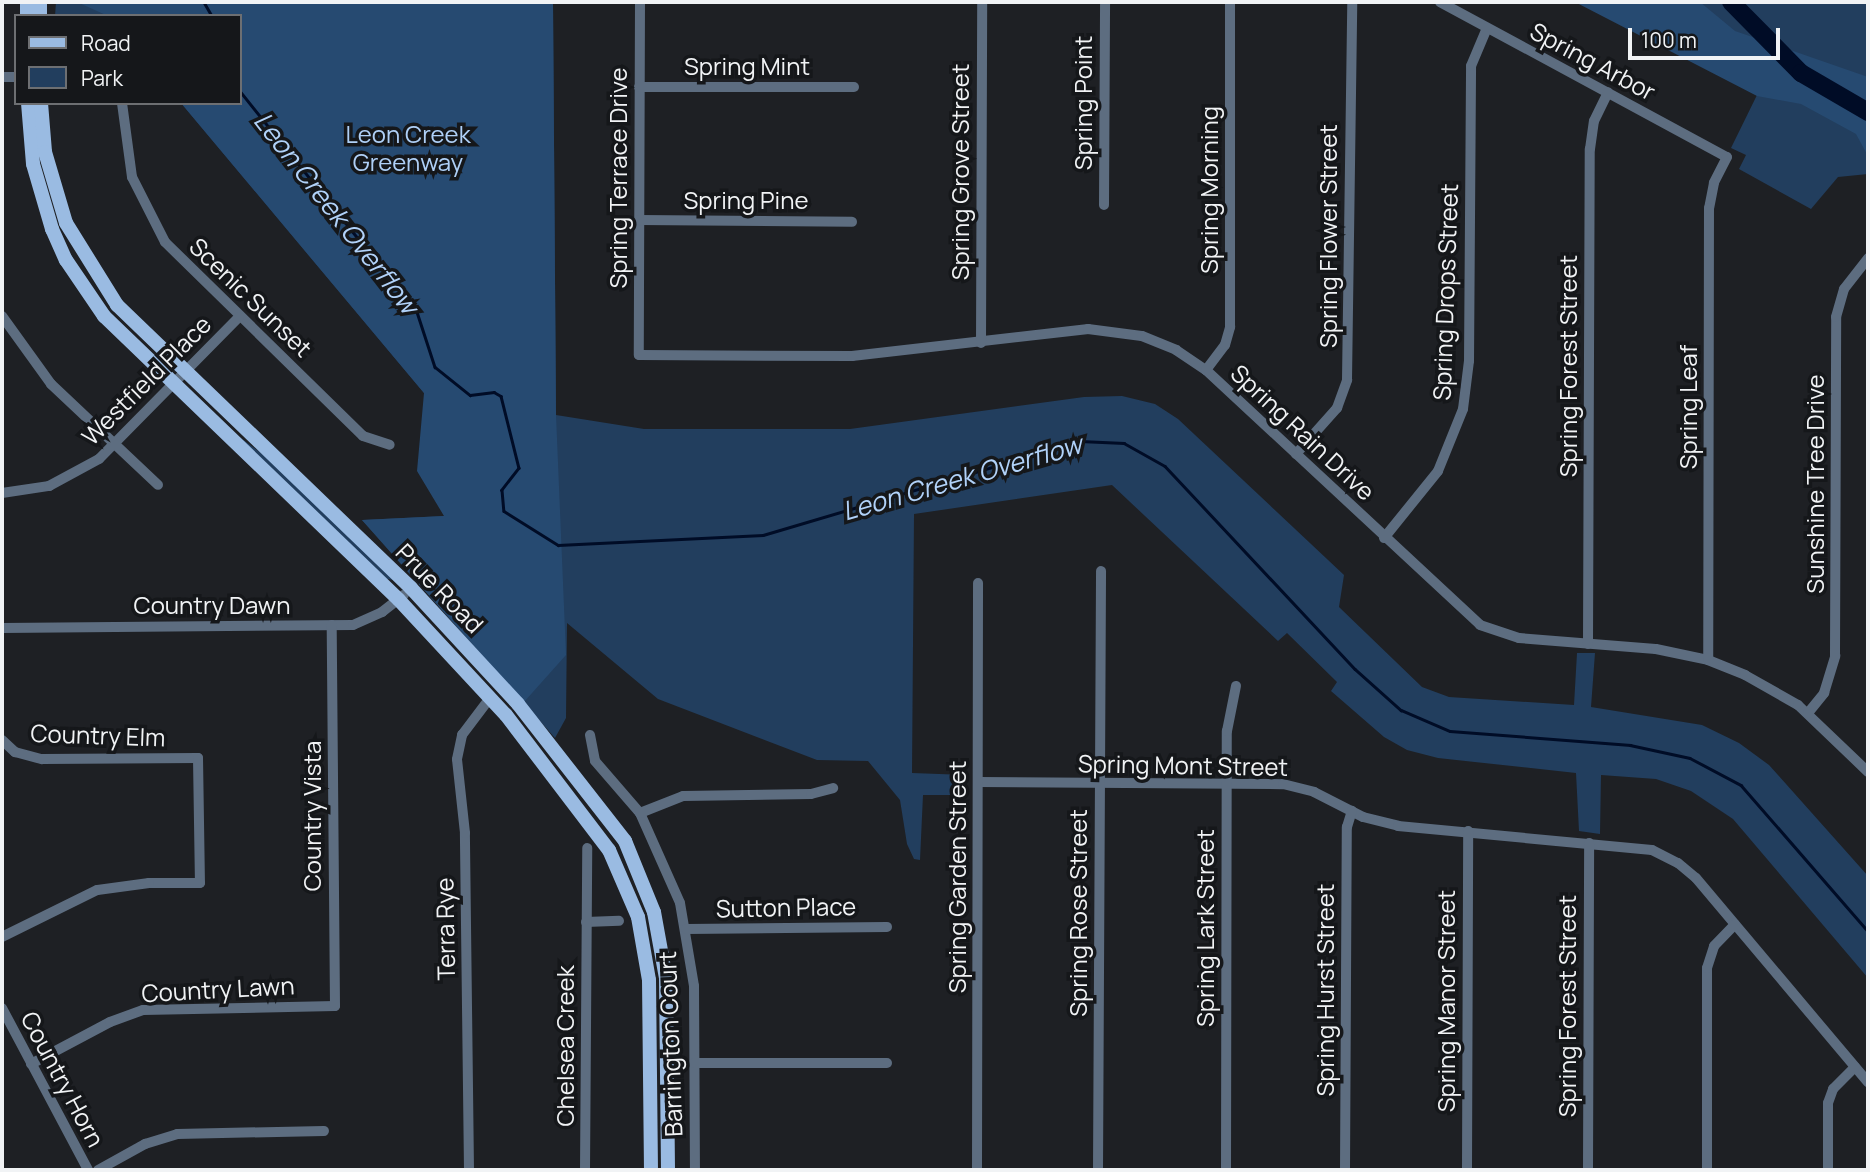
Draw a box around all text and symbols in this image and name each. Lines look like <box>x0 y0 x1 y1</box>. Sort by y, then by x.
legend <box>14 14 242 105</box>
scale bar <box>1632 14 1784 58</box>
street label: Spring Arbor <box>1526 16 1660 106</box>
text: 100 m <box>1641 26 1697 54</box>
text: Road <box>81 29 131 57</box>
street label: Spring Point <box>1069 36 1097 170</box>
street label: Spring Mint <box>684 52 810 80</box>
text: Park <box>81 64 123 92</box>
street label: Spring Grove Street <box>946 64 974 280</box>
street label: Spring Terrace Drive <box>604 68 632 288</box>
water label: Leon Creek Overflow <box>247 106 425 320</box>
street label: Spring Morning <box>1195 106 1223 274</box>
park label: Leon Creek Greenway <box>345 120 471 176</box>
street label: Spring Flower Street <box>1314 124 1342 348</box>
street label: Spring Drops Street <box>1427 183 1463 401</box>
street label: Spring Pine <box>684 186 808 214</box>
street label: Scenic Sunset <box>184 231 318 363</box>
street label: Spring Forest Street <box>1554 255 1582 477</box>
street label: Westfield Place <box>75 309 217 451</box>
street label: Spring Leaf <box>1674 345 1702 469</box>
street label: Spring Rain Drive <box>1225 358 1381 506</box>
street label: Sunshine Tree Drive <box>1801 374 1829 594</box>
water label: Leon Creek Overflow <box>839 429 1085 527</box>
street label: Prue Road <box>390 537 490 639</box>
street label: Country Dawn <box>133 591 291 619</box>
street label: Country Elm <box>30 718 166 752</box>
street label: Country Vista <box>298 741 326 891</box>
street label: Spring Mont Street <box>1078 749 1288 781</box>
street label: Spring Garden Street <box>943 761 971 993</box>
street label: Spring Rose Street <box>1064 809 1092 1017</box>
street label: Spring Lark Street <box>1191 829 1219 1027</box>
street label: Terra Rye <box>430 877 460 981</box>
street label: Spring Hurst Street <box>1311 884 1339 1096</box>
street label: Spring Manor Street <box>1432 890 1460 1112</box>
street label: Sutton Place <box>716 891 856 923</box>
street label: Spring Forest Street <box>1553 895 1581 1117</box>
street label: Barrington Court <box>652 951 688 1137</box>
street label: Chelsea Creek <box>551 965 579 1127</box>
street label: Country Lawn <box>141 971 295 1007</box>
street label: Country Horn <box>15 1006 111 1152</box>

